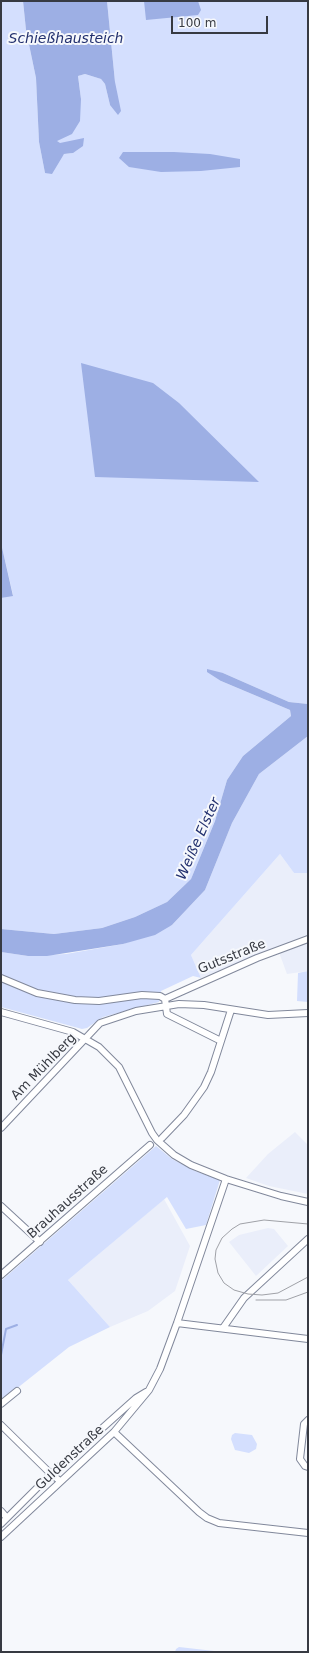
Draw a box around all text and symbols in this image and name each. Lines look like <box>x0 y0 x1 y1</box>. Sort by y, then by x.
scale bar <box>173 8 270 34</box>
text: 100 m <box>178 16 216 30</box>
water label: Schießhausteich <box>9 31 123 47</box>
water label: Weiße Elster <box>173 795 225 883</box>
street label: Gutsstraße <box>196 936 268 978</box>
street label: Am Mühlberg <box>8 1030 80 1104</box>
street label: Brauhausstraße <box>24 1162 112 1242</box>
street label: Guldenstraße <box>33 1422 107 1494</box>

